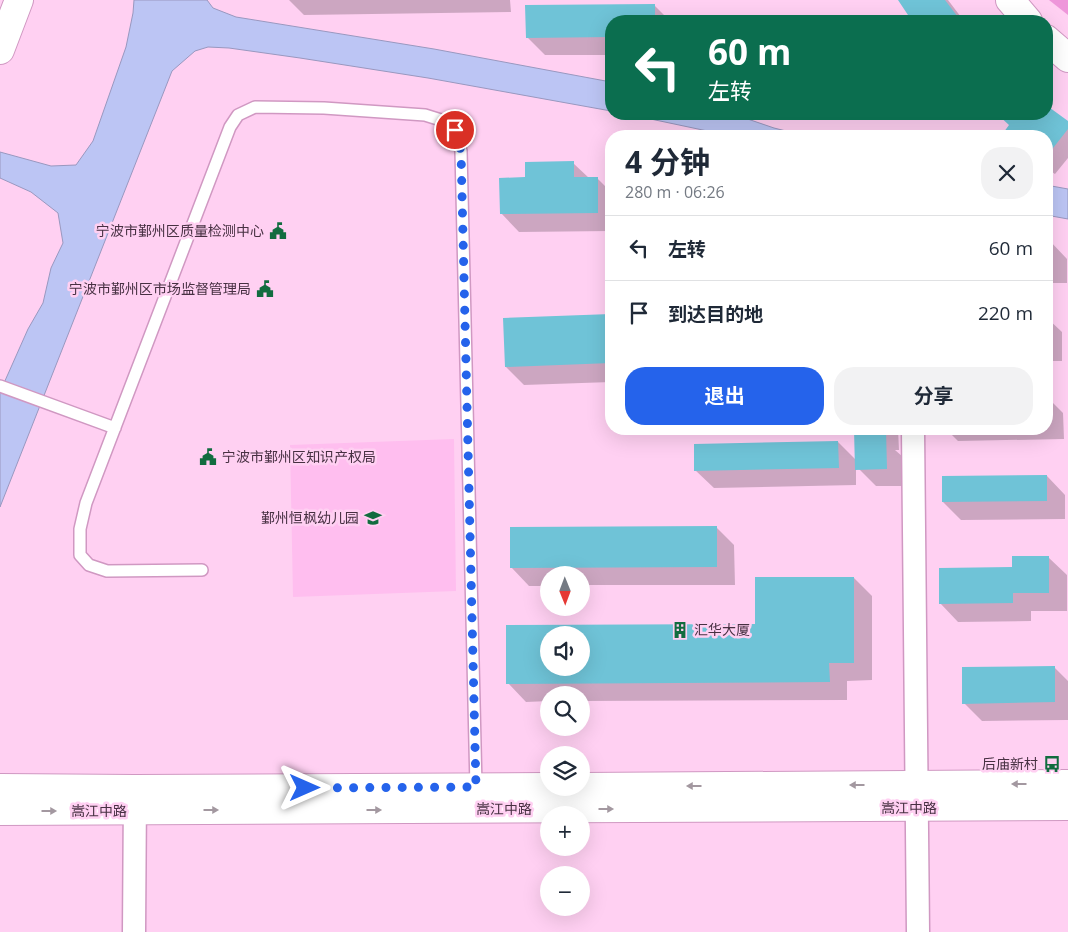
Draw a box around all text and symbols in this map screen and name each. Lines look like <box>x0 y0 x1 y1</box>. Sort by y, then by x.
text: 60 m <box>708 28 791 75</box>
icon: left <box>625 35 690 100</box>
text: 左转 <box>708 75 752 105</box>
pin <box>434 109 476 151</box>
icon: arrive <box>441 116 469 144</box>
text: 4 分钟 <box>625 141 710 182</box>
button: close <box>981 147 1033 199</box>
text: 280 m · 06:26 <box>625 181 725 203</box>
place label: 宁波市鄞州区质量检测中心 <box>96 221 264 240</box>
public building icon: 宁波市鄞州区质量检测中心 <box>268 221 288 241</box>
icon: left <box>625 234 653 262</box>
text: 60 m <box>989 235 1033 261</box>
text: 左转 <box>668 236 706 262</box>
place label: 宁波市鄞州区市场监督管理局 <box>69 279 251 298</box>
public building icon: 宁波市鄞州区市场监督管理局 <box>255 279 275 299</box>
icon: arrive <box>625 299 653 327</box>
text: 220 m <box>978 300 1033 326</box>
text: 到达目的地 <box>668 301 763 327</box>
button: 退出 <box>625 367 824 425</box>
button: 分享 <box>834 367 1033 425</box>
public building icon: 宁波市鄞州区知识产权局 <box>198 447 218 467</box>
place label: 宁波市鄞州区知识产权局 <box>222 447 376 466</box>
place label: 鄞州恒枫幼儿园 <box>261 508 359 527</box>
school or university icon: 鄞州恒枫幼儿园 <box>363 508 383 528</box>
north arrow <box>540 566 590 616</box>
map controls <box>540 566 590 916</box>
building icon: 汇华大厦 <box>670 620 690 640</box>
place label: 汇华大厦 <box>694 620 750 639</box>
button: sound <box>540 626 590 676</box>
button: search <box>540 686 590 736</box>
button: layers <box>540 746 590 796</box>
place label: 后庙新村 <box>982 754 1038 773</box>
bus stop icon: 后庙新村 <box>1042 754 1062 774</box>
position arrow <box>278 761 330 813</box>
one-way arrow <box>1011 780 1027 788</box>
one-way arrow <box>849 781 865 789</box>
one-way arrow <box>686 782 702 790</box>
street label: 嵩江中路 <box>881 798 937 817</box>
street label: 嵩江中路 <box>476 799 532 818</box>
street label: 嵩江中路 <box>71 801 127 820</box>
one-way arrow <box>598 805 614 813</box>
one-way arrow <box>203 806 219 814</box>
one-way arrow <box>366 806 382 814</box>
button: + <box>540 806 590 856</box>
one-way arrow <box>41 807 57 815</box>
button: − <box>540 866 590 916</box>

